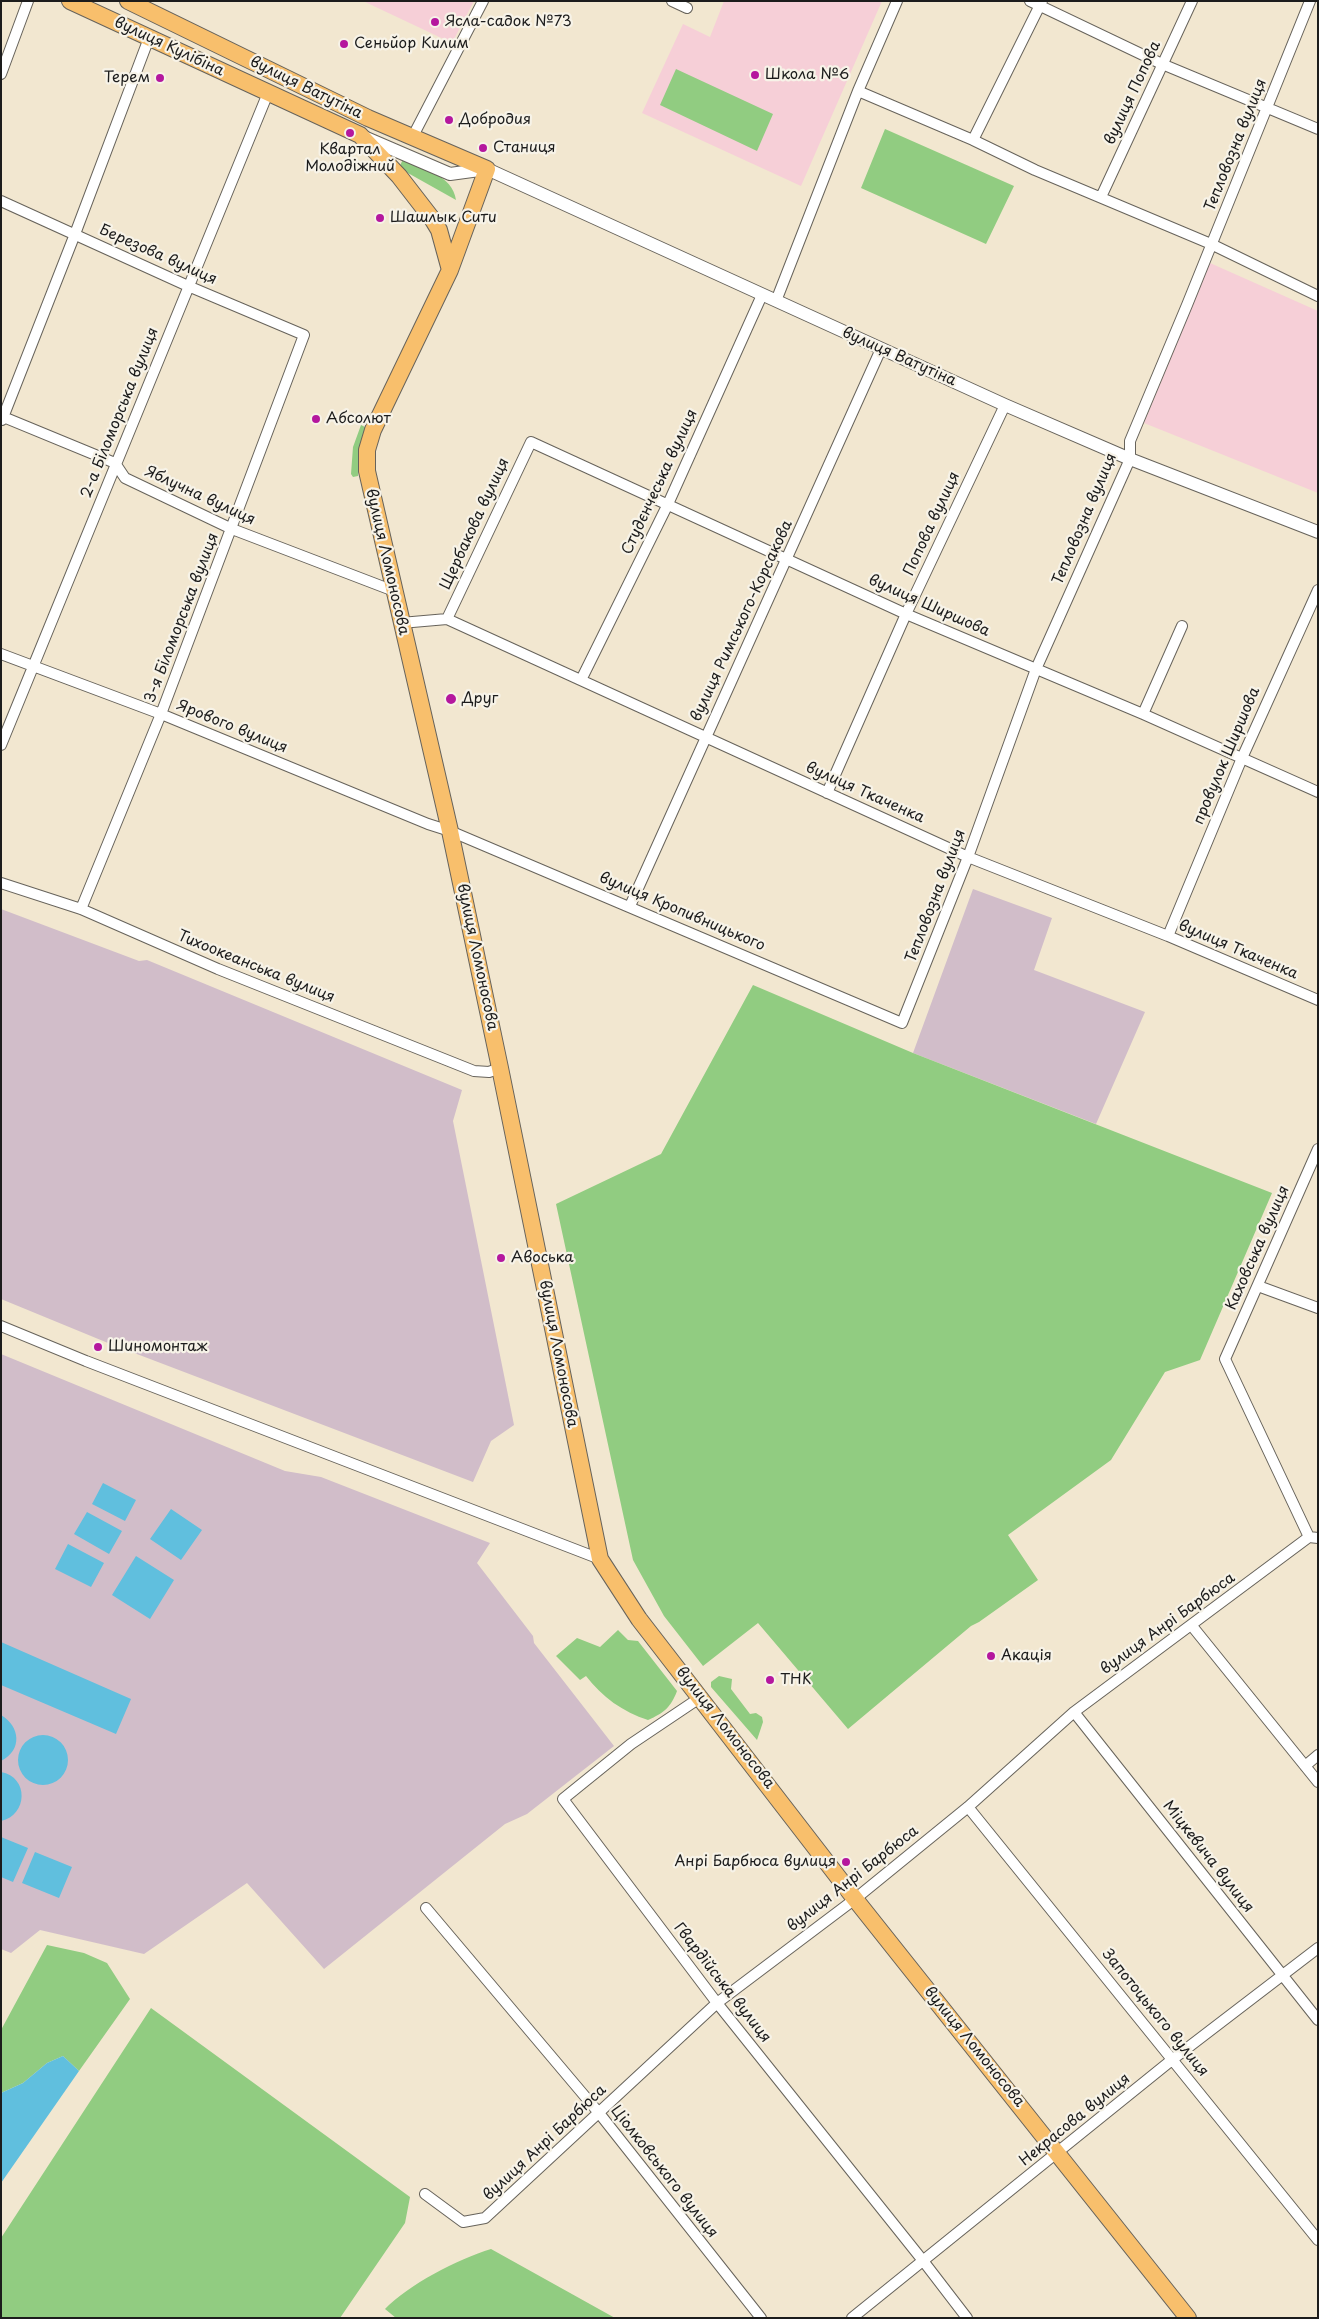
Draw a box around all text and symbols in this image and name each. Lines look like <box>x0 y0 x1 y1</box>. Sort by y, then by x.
place label: Ясла-садок №73 <box>445 13 572 31</box>
street label: вулиця Кулібіна <box>111 14 227 80</box>
marker: Ясла-садок №73 <box>429 16 441 28</box>
place label: Сеньйор Килим <box>354 35 469 53</box>
marker: Сеньйор Килим <box>338 38 350 50</box>
street label: вулиця Попова <box>1101 38 1165 148</box>
street label: вулиця Ватутіна <box>247 53 365 123</box>
place label: Школа №6 <box>765 66 849 84</box>
place label: Терем <box>104 69 150 87</box>
marker: Школа №6 <box>749 69 761 81</box>
marker: Терем <box>154 72 166 84</box>
street label: Тепловозна вулиця <box>1201 76 1271 214</box>
place label: Добродия <box>459 111 531 129</box>
marker: Добродия <box>443 114 455 126</box>
marker: Квартал Молодіжний <box>344 127 356 139</box>
place label: Станиця <box>493 139 556 157</box>
place label: Квартал Молодіжний <box>305 141 395 176</box>
marker: Станиця <box>477 142 489 154</box>
place label: Шашлык Сити <box>390 209 497 227</box>
marker: Шашлык Сити <box>374 212 386 224</box>
street label: Березова вулиця <box>97 221 219 289</box>
street label: вулиця Ватутіна <box>839 324 959 390</box>
street label: 2-а Біломорська вулиця <box>77 325 163 501</box>
street label: Студєнчеська вулиця <box>618 407 702 557</box>
place label: Абсолют <box>326 410 391 428</box>
marker: Абсолют <box>310 413 322 425</box>
street label: Тепловозна вулиця <box>1049 451 1121 587</box>
street label: Щербакова вулиця <box>437 455 513 593</box>
street label: Яблучна вулиця <box>142 463 258 529</box>
street label: Попова вулиця <box>900 469 964 579</box>
street label: вулиця Ломоносова <box>361 487 413 637</box>
street label: вулиця Римського-Корсакова <box>687 517 797 725</box>
street label: 3-я Біломорська вулиця <box>141 530 223 706</box>
street label: вулиця Ширшова <box>866 571 992 641</box>
street label: провулок Ширшова <box>1190 685 1264 827</box>
place label: Друг <box>462 690 498 708</box>
marker: Друг <box>444 692 458 706</box>
street label: Ярового вулиця <box>174 697 290 757</box>
street label: вулиця Ткаченка <box>803 759 927 827</box>
street label: Тепловозна вулиця <box>902 827 970 965</box>
street label: вулиця Кропивницького <box>596 869 768 955</box>
street label: вулиця Ломоносова <box>453 882 501 1032</box>
street label: вулиця Ткаченка <box>1176 917 1300 983</box>
street label: Тихоокеанська вулиця <box>175 927 337 1007</box>
street label: Каховська вулиця <box>1222 1183 1294 1313</box>
place label: Авоська <box>511 1249 574 1267</box>
marker: Авоська <box>495 1252 507 1264</box>
street label: вулиця Ломоносова <box>535 1279 581 1429</box>
place label: Шиномонтаж <box>108 1338 207 1356</box>
marker: Шиномонтаж <box>92 1341 104 1353</box>
street label: вулиця Анрі Барбюса <box>1097 1569 1239 1679</box>
place label: Акація <box>1001 1647 1052 1665</box>
marker: Акація <box>985 1650 997 1662</box>
street label: вулиця Ломоносова <box>672 1663 778 1793</box>
place label: ТНК <box>780 1671 811 1689</box>
marker: ТНК <box>764 1674 776 1686</box>
street label: Міцкевича вулиця <box>1159 1798 1257 1916</box>
street label: вулиця Анрі Барбюса <box>784 1822 922 1936</box>
place label: Анрі Барбюса вулиця <box>674 1853 836 1871</box>
marker: Анрі Барбюса вулиця <box>840 1856 852 1868</box>
street label: Гвардійська вулиця <box>670 1920 774 2046</box>
street label: Запотоцького вулиця <box>1098 1946 1212 2080</box>
street label: вулиця Ломоносова <box>920 1983 1028 2111</box>
street label: Некрасова вулиця <box>1016 2070 1134 2170</box>
street label: вулиця Анрі Барбюса <box>480 2081 610 2205</box>
street label: Ціолковського вулиця <box>607 2102 721 2242</box>

